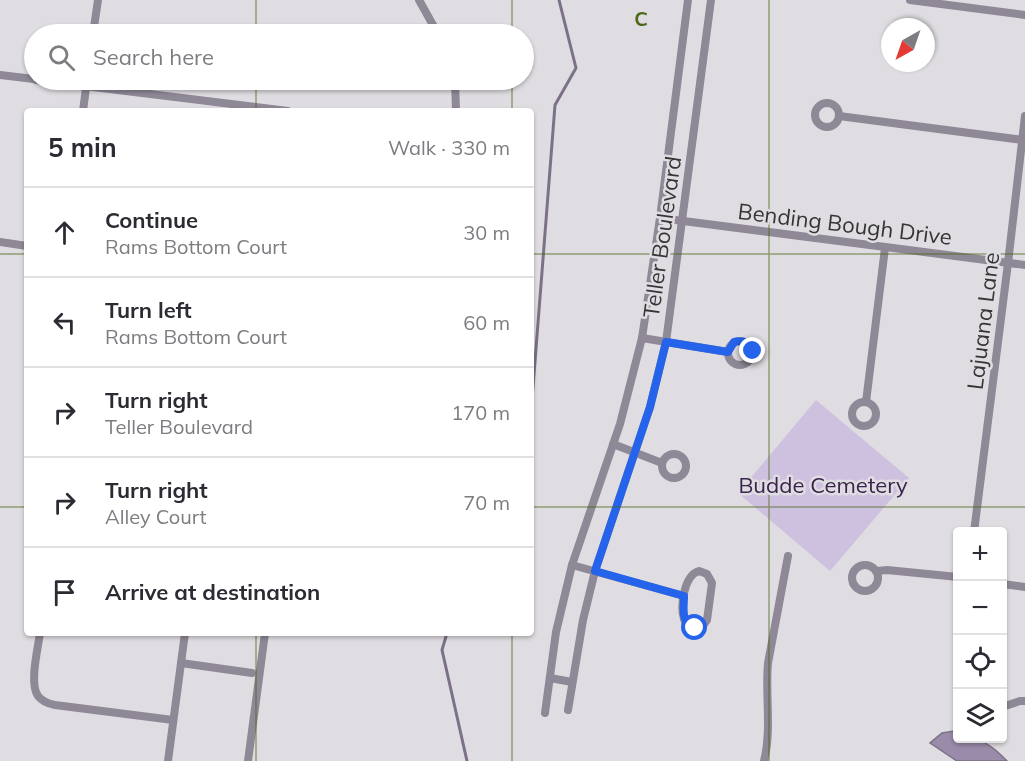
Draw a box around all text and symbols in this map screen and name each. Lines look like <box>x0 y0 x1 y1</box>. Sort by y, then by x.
text: C <box>634 6 648 31</box>
north arrow <box>881 18 935 72</box>
search box <box>24 24 534 90</box>
icon: search <box>45 41 78 74</box>
text: Search here <box>93 43 214 71</box>
text: 5 min <box>48 131 117 164</box>
text: Walk · 330 m <box>388 135 510 160</box>
street label: Teller Boulevard <box>637 154 687 320</box>
street label: Bending Bough Drive <box>736 197 954 251</box>
text: Continue <box>105 206 198 234</box>
icon: ahead <box>48 216 81 249</box>
text: 30 m <box>463 220 510 245</box>
text: Rams Bottom Court <box>105 234 287 259</box>
street label: Lajuana Lane <box>961 251 1005 391</box>
text: Turn left <box>105 296 192 324</box>
icon: left <box>48 306 81 339</box>
text: 60 m <box>463 310 510 335</box>
text: Rams Bottom Court <box>105 324 287 349</box>
route end <box>739 337 765 363</box>
text: Turn right <box>105 386 208 414</box>
icon: right <box>48 396 81 429</box>
text: 170 m <box>451 400 510 425</box>
text: Teller Boulevard <box>105 414 253 439</box>
park label: Budde Cemetery <box>738 471 908 499</box>
text: Turn right <box>105 476 208 504</box>
icon: right <box>48 486 81 519</box>
text: 70 m <box>463 490 510 515</box>
text: Alley Court <box>105 504 207 529</box>
map controls <box>953 527 1007 743</box>
button: + <box>953 527 1007 581</box>
icon: arrive <box>48 576 81 609</box>
text: Arrive at destination <box>105 578 320 606</box>
button: − <box>953 581 1007 635</box>
route start <box>681 614 707 640</box>
button: locate <box>953 635 1007 689</box>
button: layers <box>953 689 1007 743</box>

